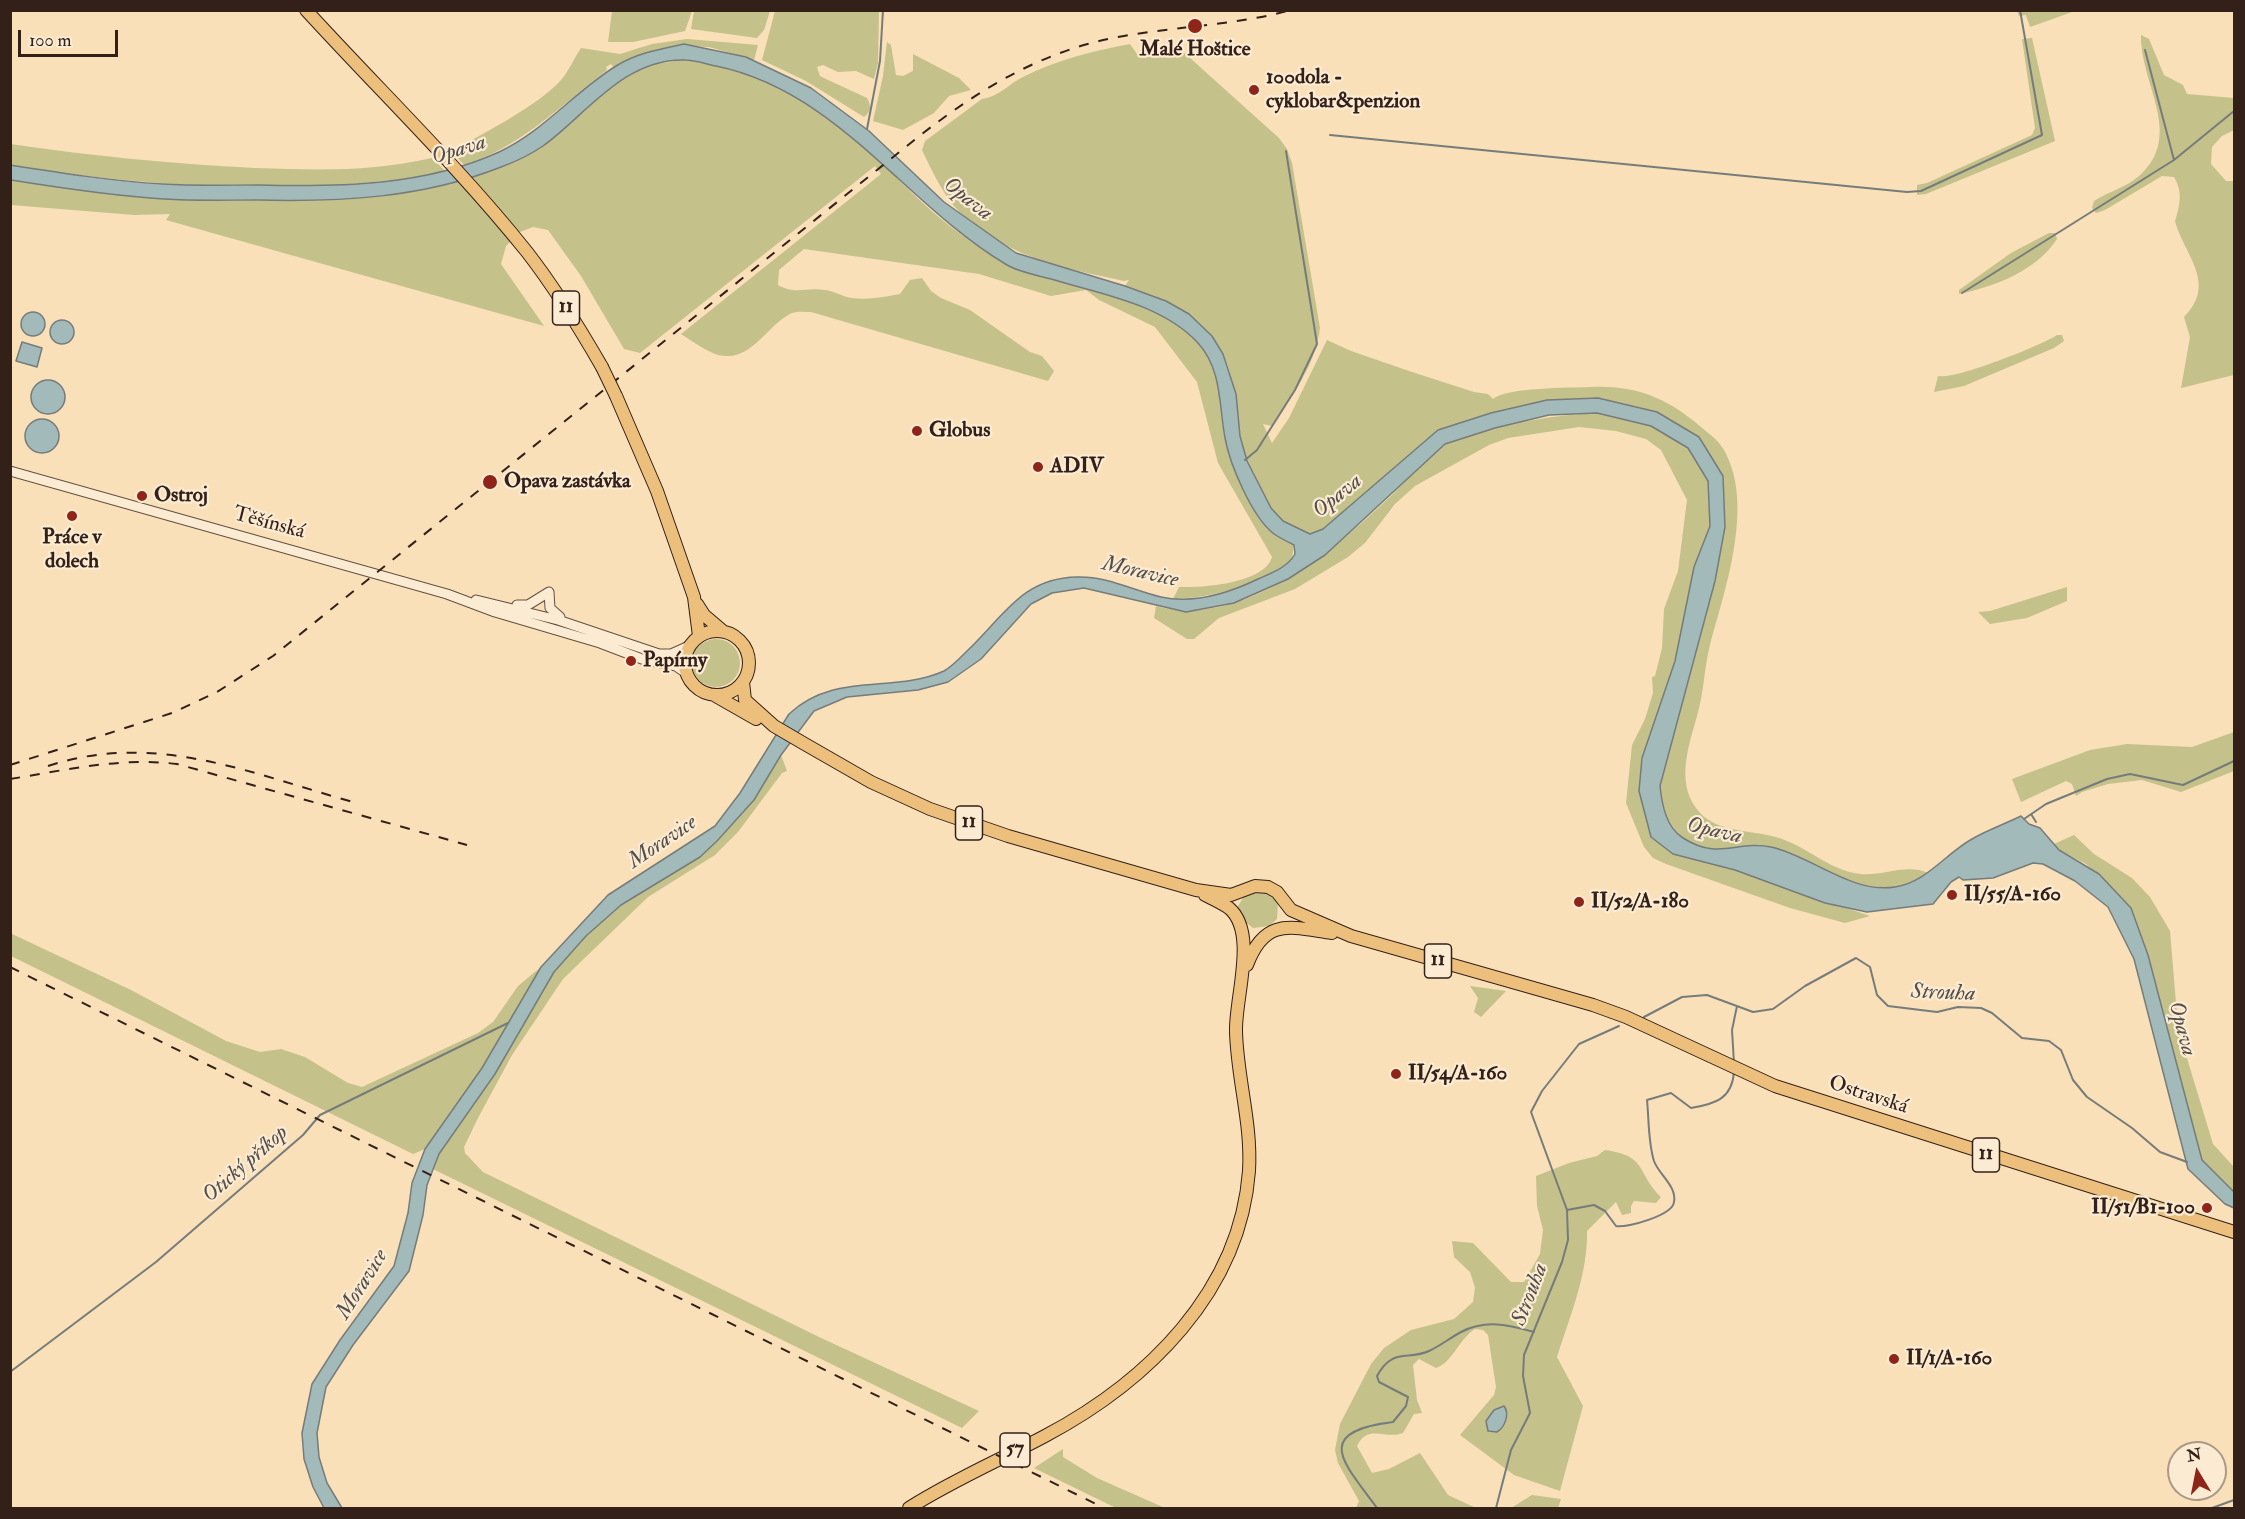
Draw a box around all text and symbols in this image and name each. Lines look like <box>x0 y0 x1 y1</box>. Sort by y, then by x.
marker: Malé Hoštice <box>1186 17 1204 35</box>
scale bar <box>21 18 122 56</box>
text: 100 m <box>29 29 72 52</box>
place label: Malé Hoštice <box>1139 37 1251 63</box>
place label: 100dola - cyklobar&penzion <box>1266 65 1420 115</box>
marker: 100dola - cyklobar&penzion <box>1247 83 1261 97</box>
water label: Opava <box>429 130 489 172</box>
water label: Opava <box>937 172 997 228</box>
road number: 11 <box>552 291 580 325</box>
place label: Globus <box>929 418 990 444</box>
marker: Globus <box>910 424 924 438</box>
place label: ADIV <box>1050 454 1104 480</box>
marker: ADIV <box>1031 460 1045 474</box>
place label: Opava zastávka <box>504 469 631 495</box>
water label: Opava <box>1308 469 1368 525</box>
marker: Opava zastávka <box>481 473 499 491</box>
place label: Ostroj <box>154 483 208 509</box>
marker: Ostroj <box>135 489 149 503</box>
street label: Těšínská <box>230 502 308 546</box>
marker: Práce v dolech <box>65 509 79 523</box>
place label: Práce v dolech <box>42 525 102 575</box>
water label: Moravice <box>1099 551 1181 595</box>
place label: Papírny <box>643 648 707 674</box>
marker: Papírny <box>624 654 638 668</box>
road number: 11 <box>956 806 982 840</box>
water label: Moravice <box>624 810 702 876</box>
water label: Opava <box>1684 813 1744 851</box>
place label: II/55/A-160 <box>1964 882 2061 908</box>
marker: II/55/A-160 <box>1945 888 1959 902</box>
place label: II/52/A-180 <box>1591 889 1689 915</box>
marker: II/52/A-180 <box>1572 895 1586 909</box>
road number: 11 <box>1424 944 1452 978</box>
water label: Strouha <box>1910 980 1976 1008</box>
water label: Opava <box>2161 999 2201 1059</box>
place label: II/54/A-160 <box>1408 1061 1507 1087</box>
marker: II/54/A-160 <box>1389 1067 1403 1081</box>
street label: Ostravská <box>1825 1071 1911 1121</box>
water label: Otický příkop <box>198 1121 294 1209</box>
road number: 11 <box>1972 1138 2000 1172</box>
place label: II/51/B1-100 <box>2091 1195 2195 1221</box>
marker: II/51/B1-100 <box>2200 1201 2214 1215</box>
water label: Moravice <box>331 1245 395 1325</box>
water label: Strouha <box>1507 1260 1555 1330</box>
place label: II/1/A-160 <box>1906 1346 1992 1372</box>
marker: II/1/A-160 <box>1887 1352 1901 1366</box>
road number: 57 <box>1000 1433 1030 1467</box>
north arrow <box>2167 1441 2227 1501</box>
text: N <box>2185 1444 2203 1466</box>

